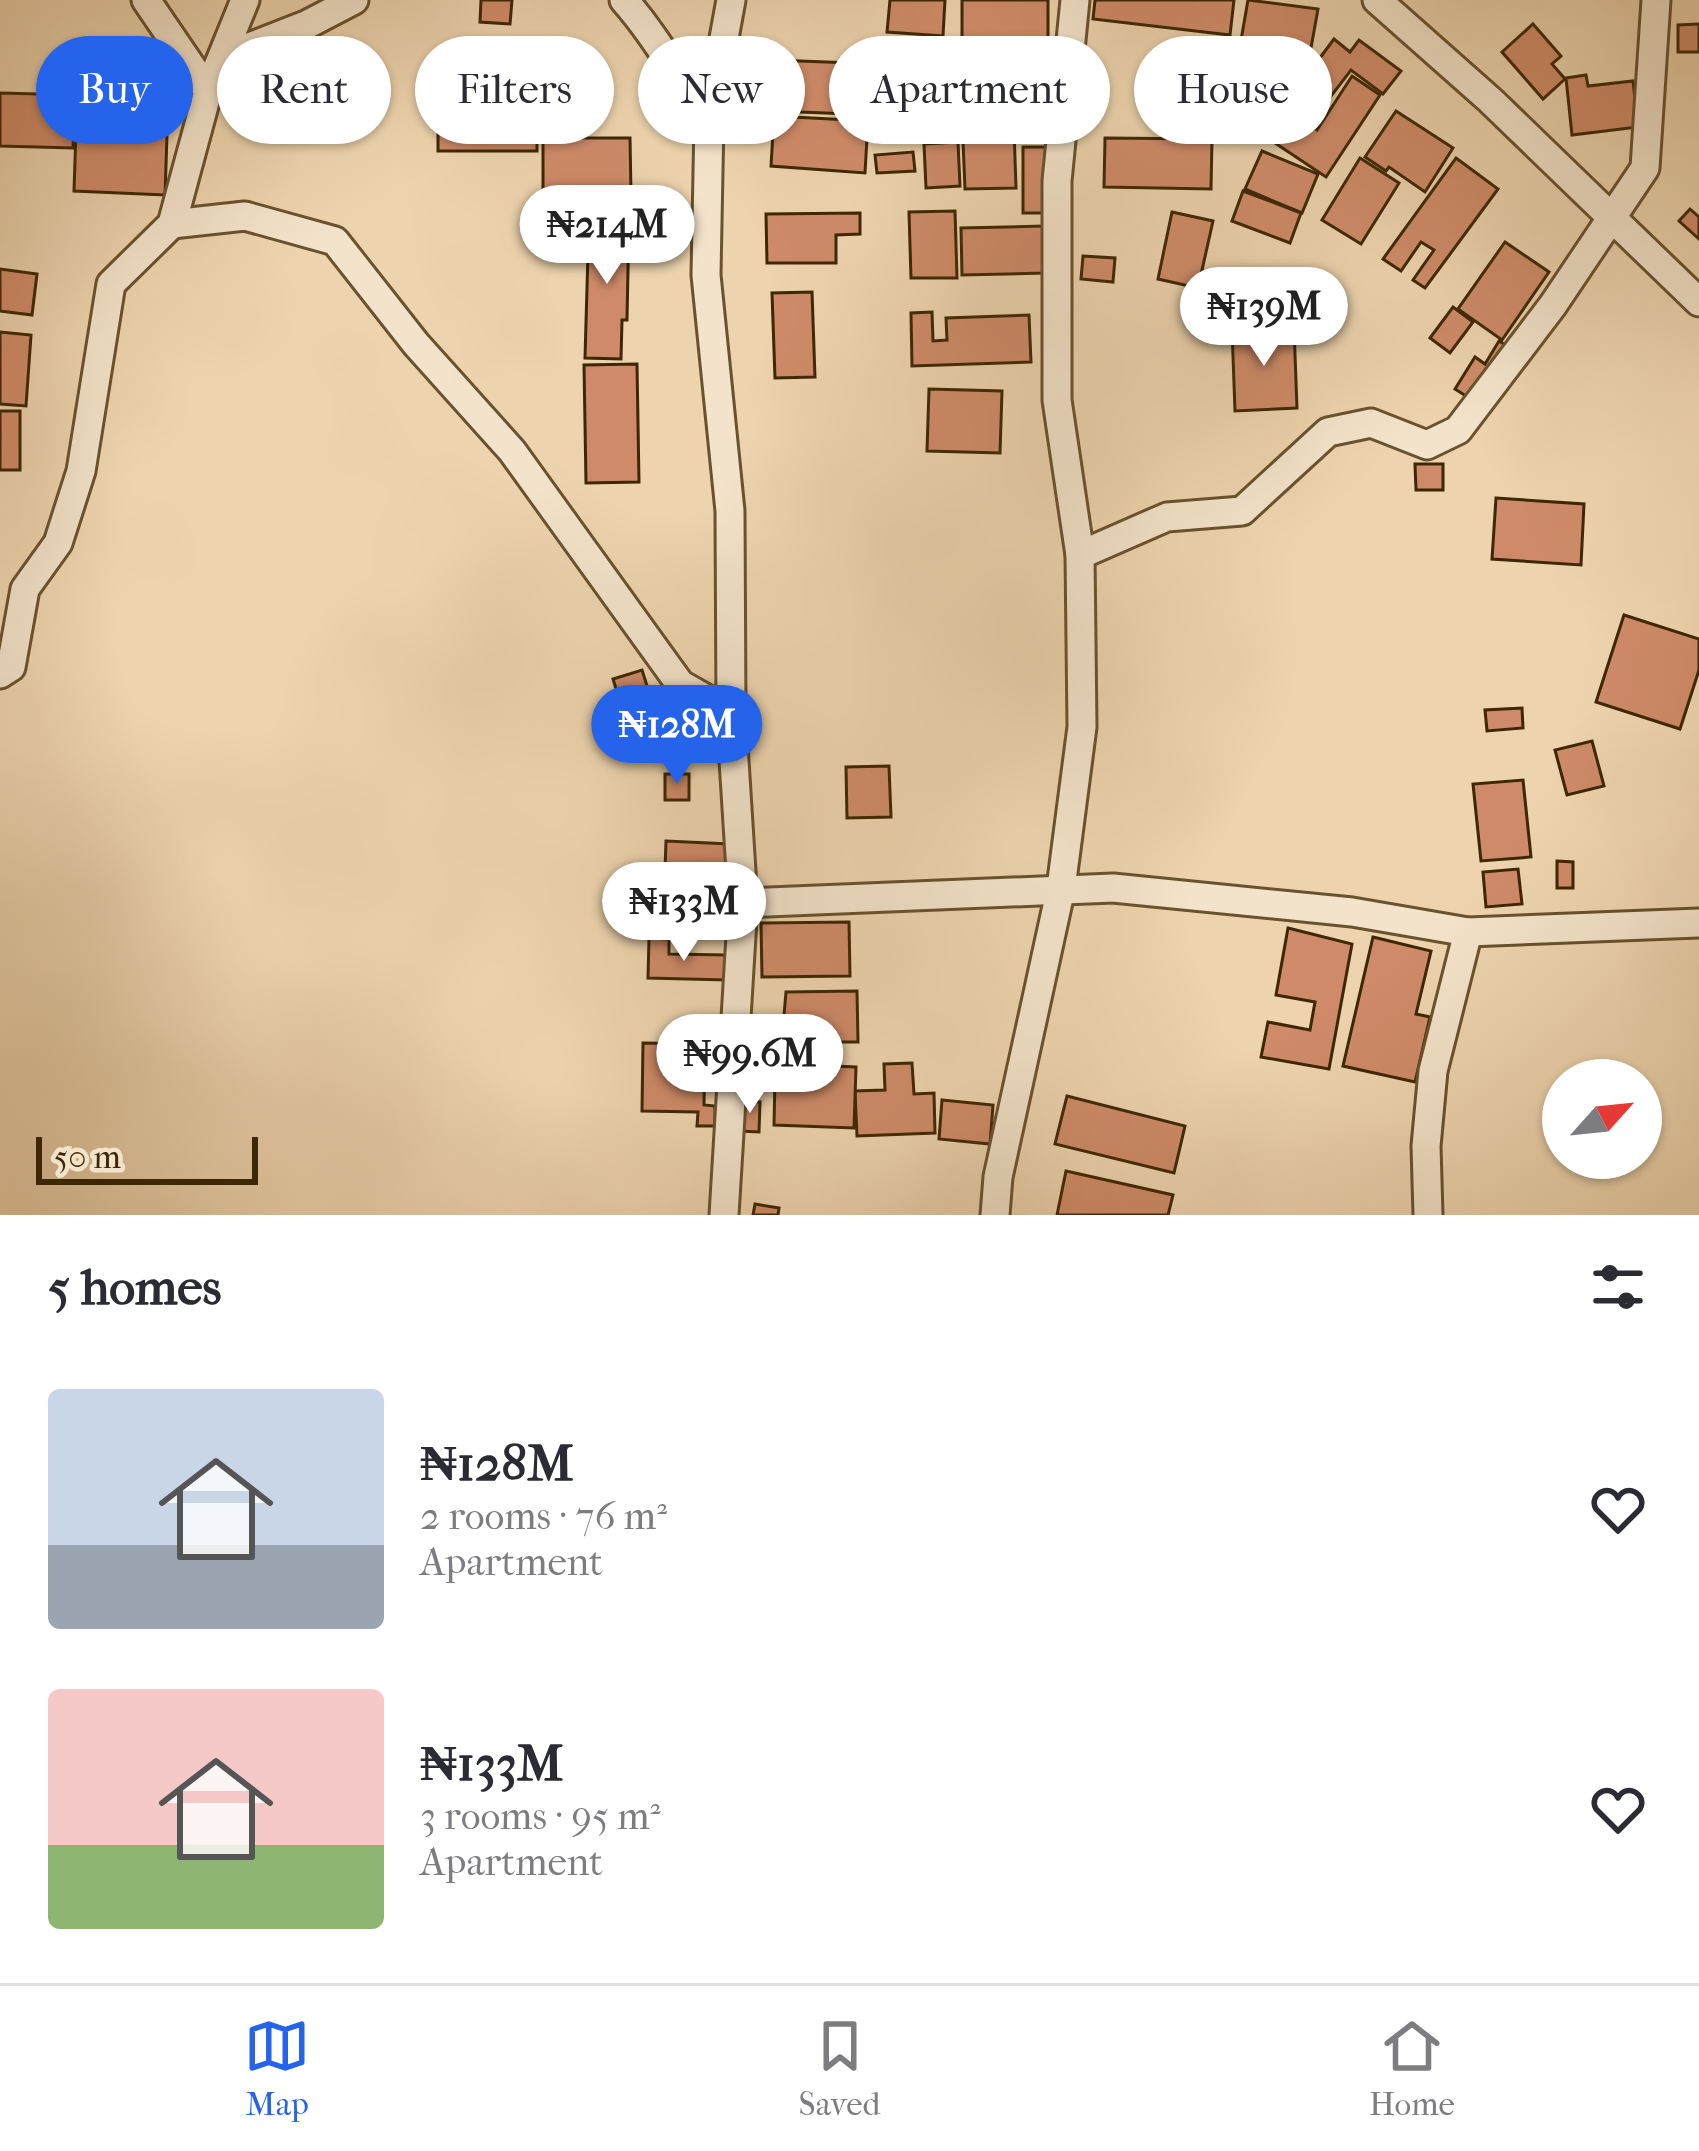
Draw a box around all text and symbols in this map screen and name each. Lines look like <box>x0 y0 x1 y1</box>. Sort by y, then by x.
chip: Buy <box>36 36 193 144</box>
chip: Rent <box>217 36 391 144</box>
chip: Filters <box>415 36 614 144</box>
chip: New <box>638 36 805 144</box>
chip: Apartment <box>829 36 1110 144</box>
chip: House <box>1134 36 1332 144</box>
pin: ₦214M <box>523 185 691 287</box>
text: ₦214M <box>547 201 667 247</box>
pin: ₦139M <box>1180 267 1348 369</box>
text: ₦139M <box>1207 283 1321 329</box>
pin: ₦128M <box>593 685 761 787</box>
text: ₦128M <box>618 701 736 747</box>
pin: ₦133M <box>600 862 768 964</box>
text: ₦133M <box>629 878 739 924</box>
pin: ₦99.6M <box>652 1014 848 1116</box>
text: ₦99.6M <box>683 1030 817 1076</box>
north arrow <box>1542 1059 1662 1179</box>
map controls <box>1542 1059 1662 1179</box>
scale bar <box>36 1131 258 1184</box>
text: 50 m <box>54 1138 121 1177</box>
icon: filters <box>1585 1254 1651 1320</box>
text: 5 homes <box>48 1257 221 1317</box>
text: ₦128M <box>420 1433 574 1493</box>
icon: home <box>144 1437 288 1581</box>
icon: heart <box>1585 1476 1651 1542</box>
text: 2 rooms · 76 m² <box>420 1493 667 1539</box>
text: Apartment <box>420 1539 603 1585</box>
text: ₦133M <box>420 1733 564 1793</box>
icon: home <box>144 1737 288 1881</box>
icon: heart <box>1585 1776 1651 1842</box>
text: 3 rooms · 95 m² <box>420 1793 661 1839</box>
text: Apartment <box>420 1839 603 1885</box>
tab: Map <box>244 2013 310 2124</box>
tab: Saved <box>799 2013 880 2124</box>
tab: Home <box>1369 2013 1455 2124</box>

